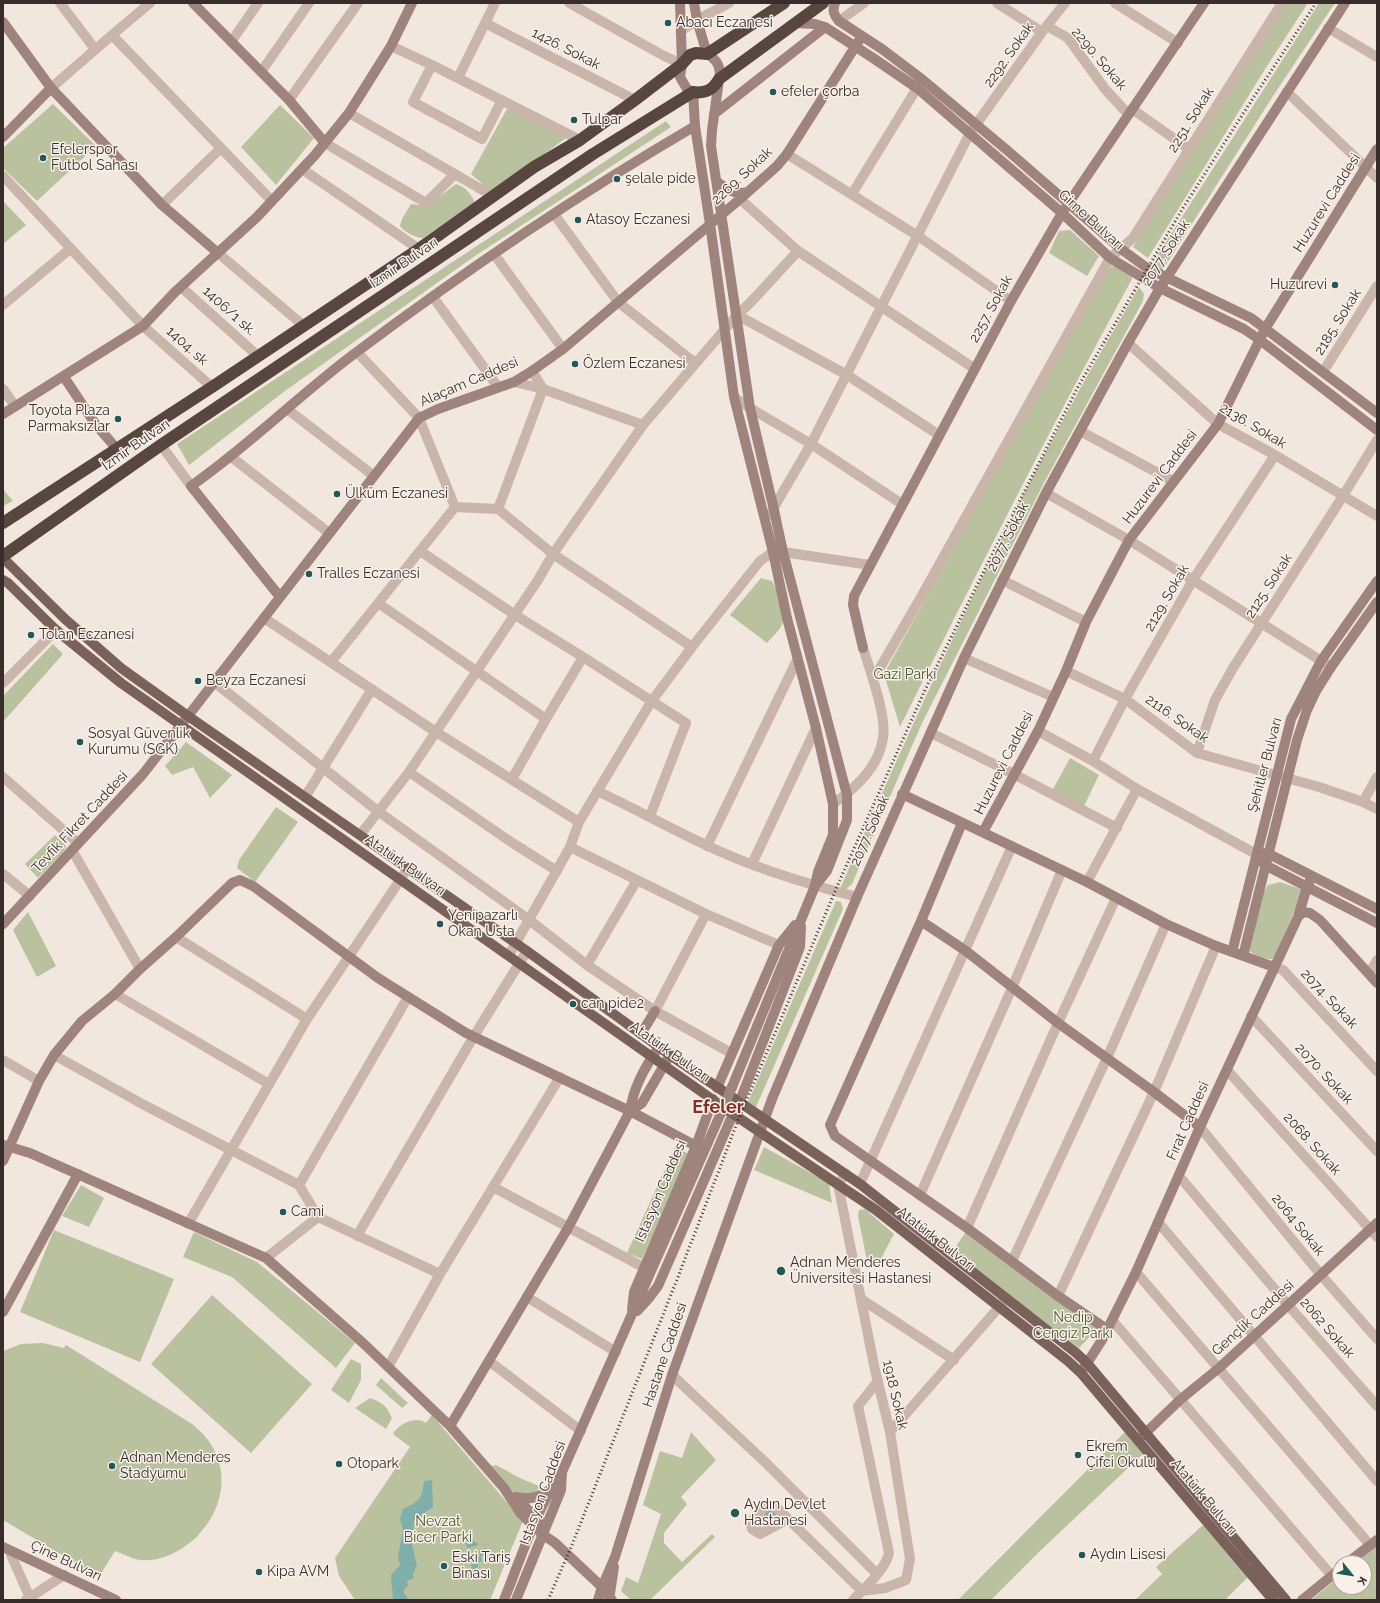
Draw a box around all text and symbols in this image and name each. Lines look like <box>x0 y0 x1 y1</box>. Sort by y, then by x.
place label: Abacı Eczanesi <box>676 15 773 31</box>
marker: Abacı Eczanesi <box>663 18 673 28</box>
street label: 2292. Sokak <box>980 19 1038 91</box>
street label: 2290. Sokak <box>1068 24 1130 94</box>
street label: 1426. Sokak <box>529 25 603 73</box>
place label: efeler çorba <box>781 84 859 100</box>
street label: 2251. Sokak <box>1164 84 1218 156</box>
marker: efeler çorba <box>768 87 778 97</box>
place label: Tulpar <box>582 112 623 128</box>
marker: Tulpar <box>569 115 579 125</box>
place label: Efelerspor Futbol Sahası <box>51 142 138 174</box>
street label: 2269. Sokak <box>708 144 776 208</box>
street label: Huzurevi Caddesi <box>1290 150 1364 256</box>
marker: Efelerspor Futbol Sahası <box>38 153 48 163</box>
place label: şelale pide <box>625 171 696 187</box>
marker: şelale pide <box>612 174 622 184</box>
street label: Girne Bulvarı <box>1055 186 1127 254</box>
place label: Atasoy Eczanesi <box>586 212 690 228</box>
marker: Atasoy Eczanesi <box>573 215 583 225</box>
street label: 2077. Sokak <box>1138 217 1194 289</box>
street label: İzmir Bulvarı <box>367 234 441 292</box>
street label: 2257. Sokak <box>966 272 1016 346</box>
place label: Huzurevi <box>1270 277 1327 293</box>
marker: Huzurevi <box>1330 280 1340 290</box>
street label: 1406/1 sk. <box>199 283 259 339</box>
street label: 2185. Sokak <box>1311 286 1365 358</box>
street label: 1404. sk <box>163 323 211 369</box>
street label: Alaçam Caddesi <box>417 354 521 410</box>
place label: Özlem Eczanesi <box>583 356 686 372</box>
marker: Özlem Eczanesi <box>570 359 580 369</box>
street label: 2136. Sokak <box>1217 400 1289 452</box>
place label: Toyota Plaza Parmaksızlar <box>28 403 110 436</box>
marker: Toyota Plaza Parmaksızlar <box>113 414 123 424</box>
street label: İzmir Bulvarı <box>99 416 173 474</box>
street label: Huzurevi Caddesi <box>1119 427 1201 527</box>
place label: Ülküm Eczanesi <box>345 486 448 502</box>
marker: Ülküm Eczanesi <box>332 489 342 499</box>
street label: 2077. Sokak <box>983 500 1033 574</box>
street label: 2125. Sokak <box>1242 551 1296 621</box>
street label: 2129. Sokak <box>1141 562 1193 634</box>
place label: Tralles Eczanesi <box>317 566 420 582</box>
marker: Tralles Eczanesi <box>304 569 314 579</box>
place label: Tolan Eczanesi <box>39 627 134 643</box>
marker: Tolan Eczanesi <box>26 630 36 640</box>
park label: Gazi Parkı <box>874 667 936 683</box>
place label: Beyza Eczanesi <box>206 673 306 689</box>
marker: Beyza Eczanesi <box>193 676 203 686</box>
street label: 2116. Sokak <box>1142 691 1212 747</box>
street label: Huzurevi Caddesi <box>971 709 1037 817</box>
street label: Şehitler Bulvarı <box>1244 716 1286 814</box>
place label: Sosyal Güvenlik Kurumu (SGK) <box>88 726 190 758</box>
marker: Sosyal Güvenlik Kurumu (SGK) <box>75 737 85 747</box>
street label: Tevfik Fikret Caddesi <box>29 768 131 876</box>
street label: 2077. Sokak <box>847 793 893 869</box>
street label: Atatürk Bulvarı <box>362 831 448 899</box>
place label: Yenipazarlı Okan Usta <box>448 908 518 940</box>
marker: Yenipazarlı Okan Usta <box>435 919 445 929</box>
street label: 2074. Sokak <box>1297 966 1361 1032</box>
place label: can pide2 <box>581 996 644 1012</box>
marker: can pide2 <box>568 999 578 1009</box>
street label: Atatürk Bulvarı <box>627 1018 713 1086</box>
street label: 2070. Sokak <box>1292 1040 1356 1108</box>
street label: Fırat Caddesi <box>1163 1079 1213 1163</box>
district label: Efeler <box>692 1097 744 1119</box>
street label: 2068. Sokak <box>1280 1109 1344 1179</box>
street label: Istasyon Caddesi <box>632 1137 690 1245</box>
street label: 2064 Sokak <box>1268 1191 1328 1259</box>
street label: Atatürk Bulvarı <box>894 1203 978 1275</box>
place label: Cami <box>291 1204 324 1220</box>
marker: Cami <box>278 1207 288 1217</box>
place label: Adnan Menderes Üniversitesi Hastanesi <box>790 1255 931 1288</box>
marker: Adnan Menderes Üniversitesi Hastanesi <box>775 1265 787 1277</box>
street label: Gençlik Caddesi <box>1209 1277 1297 1359</box>
street label: 2062 Sokak <box>1296 1294 1358 1362</box>
street label: Hastane Caddesi <box>639 1300 691 1410</box>
park label: Nedip Cengiz Parkı <box>1033 1310 1113 1342</box>
street label: 1918 Sokak <box>879 1358 911 1432</box>
street label: Istasyon Caddesi <box>516 1439 570 1547</box>
place label: Ekrem Çifci Okulu <box>1086 1439 1156 1472</box>
place label: Adnan Menderes Stadyumu <box>120 1450 231 1482</box>
marker: Ekrem Çifci Okulu <box>1073 1450 1083 1460</box>
street label: Atatürk Bulvarı <box>1167 1455 1241 1539</box>
place label: Otopark <box>347 1456 399 1472</box>
marker: Otopark <box>334 1459 344 1469</box>
marker: Adnan Menderes Stadyumu <box>107 1461 117 1471</box>
place label: Aydın Devlet Hastanesi <box>744 1497 826 1530</box>
marker: Aydın Devlet Hastanesi <box>729 1507 741 1519</box>
park label: Nevzat Bicer Parki <box>404 1514 472 1546</box>
street label: Çine Bulvarı <box>28 1537 104 1585</box>
place label: Aydın Lisesi <box>1090 1547 1166 1563</box>
place label: Eski Tariş Binası <box>452 1550 511 1582</box>
marker: Aydın Lisesi <box>1077 1550 1087 1560</box>
north arrow <box>1332 1555 1372 1595</box>
marker: Eski Tariş Binası <box>439 1561 449 1571</box>
place label: Kipa AVM <box>267 1564 329 1580</box>
marker: Kipa AVM <box>254 1567 264 1577</box>
text: K <box>1354 1574 1369 1587</box>

